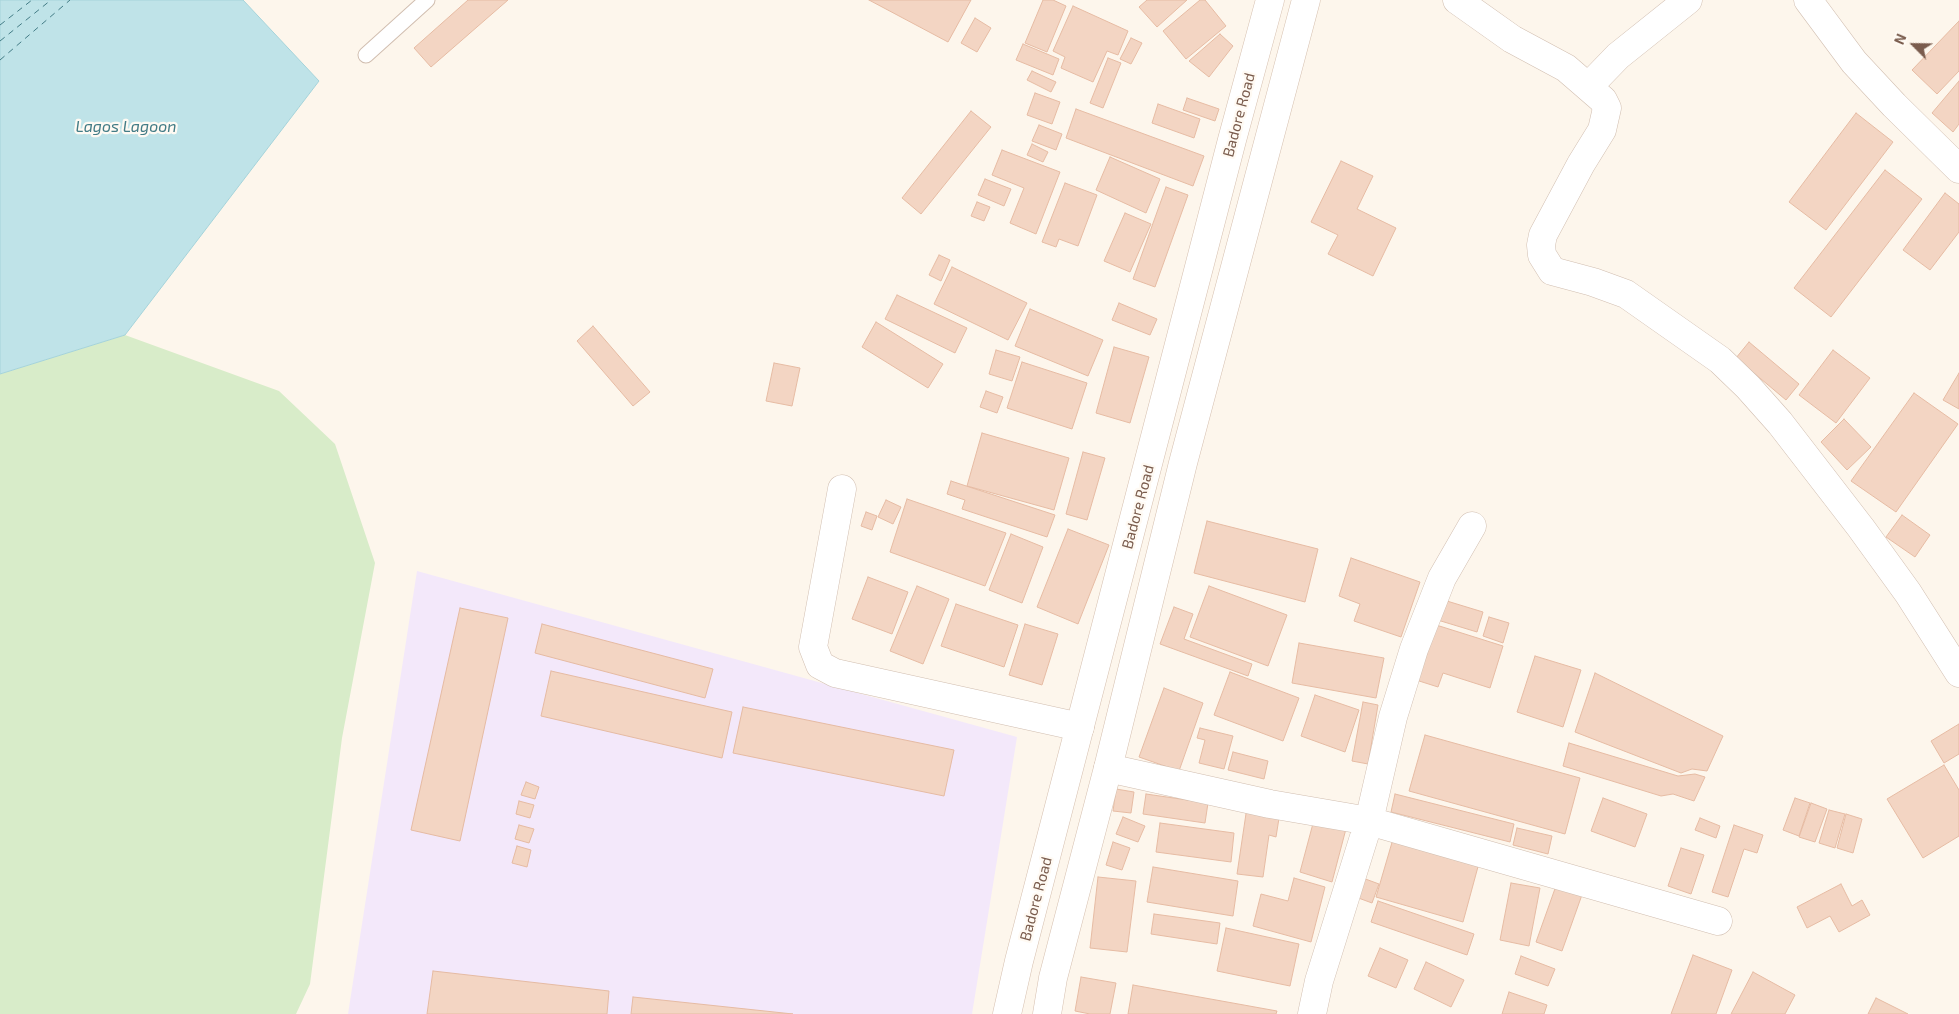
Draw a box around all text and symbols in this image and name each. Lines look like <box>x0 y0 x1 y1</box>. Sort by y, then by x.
north arrow <box>1889 20 1939 70</box>
text: N <box>1890 31 1910 47</box>
street label: Badore Road <box>1219 71 1259 159</box>
water label: Lagos Lagoon <box>76 117 176 137</box>
street label: Badore Road <box>1118 463 1158 551</box>
street label: Badore Road <box>1016 855 1056 943</box>

